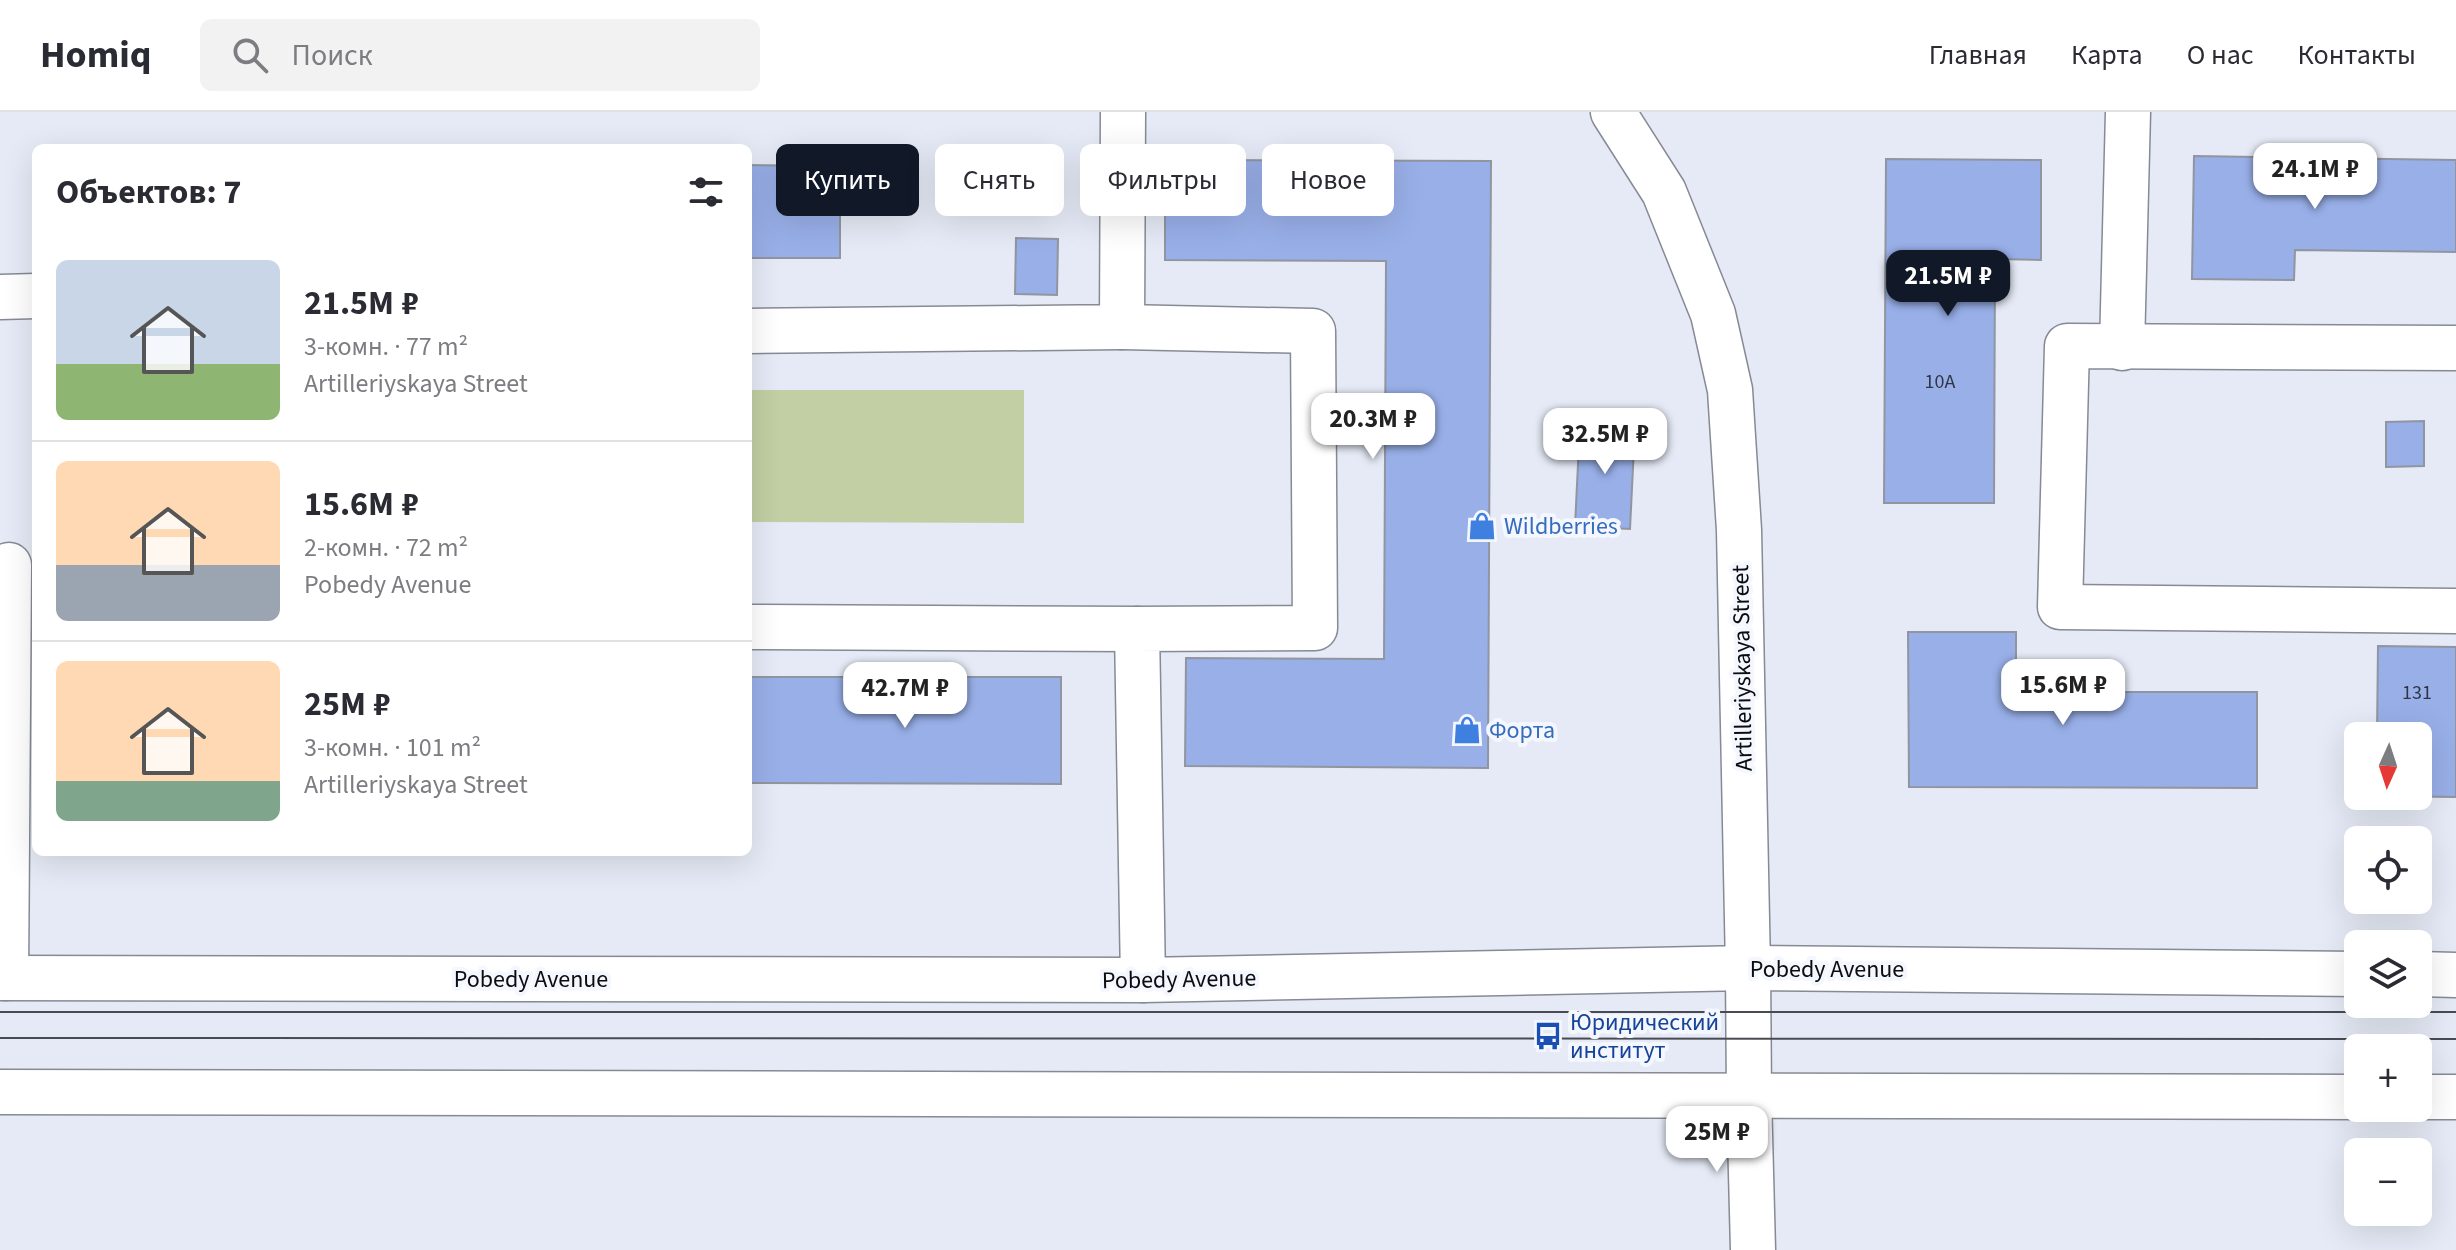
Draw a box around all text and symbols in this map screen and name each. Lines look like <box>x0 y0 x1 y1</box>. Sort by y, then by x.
search box <box>200 19 760 91</box>
text: Homiq <box>40 28 152 82</box>
icon: search <box>228 33 272 77</box>
text: Поиск <box>292 34 373 77</box>
text: Главная <box>1929 35 2027 75</box>
text: Карта <box>2071 35 2143 75</box>
text: О нас <box>2187 35 2254 75</box>
text: Контакты <box>2298 35 2416 75</box>
pin: 24.1M ₽ <box>2241 143 2389 211</box>
chip: Купить <box>776 144 919 216</box>
chip: Снять <box>935 144 1064 216</box>
chip: Фильтры <box>1080 144 1246 216</box>
chip: Новое <box>1262 144 1394 216</box>
text: 24.1M ₽ <box>2271 150 2359 187</box>
text: Объектов: 7 <box>56 168 241 217</box>
icon: filters <box>684 170 728 214</box>
pin: 21.5M ₽ <box>1874 250 2022 318</box>
text: 21.5M ₽ <box>1904 257 1992 294</box>
text: 21.5M ₽ <box>304 279 419 328</box>
icon: home <box>120 292 216 388</box>
text: 3-комн. · 77 m² <box>304 328 468 365</box>
text: Artilleriyskaya Street <box>304 365 528 402</box>
house number: 10А <box>1925 368 1955 396</box>
pin: 20.3M ₽ <box>1299 393 1447 461</box>
text: 20.3M ₽ <box>1329 400 1417 437</box>
pin: 32.5M ₽ <box>1531 408 1679 476</box>
text: 32.5M ₽ <box>1561 415 1649 452</box>
text: 15.6M ₽ <box>304 480 419 529</box>
icon: home <box>120 493 216 589</box>
place label: Wildberries <box>1504 509 1618 544</box>
shop icon: Wildberries <box>1467 511 1497 541</box>
text: 2-комн. · 72 m² <box>304 529 468 566</box>
street label: Artilleriyskaya Street <box>1723 564 1762 772</box>
text: Pobedy Avenue <box>304 566 471 603</box>
pin: 15.6M ₽ <box>1989 659 2137 727</box>
pin: 42.7M ₽ <box>831 662 979 730</box>
text: 15.6M ₽ <box>2019 666 2107 703</box>
text: 42.7M ₽ <box>861 669 949 706</box>
house number: 131 <box>2402 679 2432 707</box>
text: 25M ₽ <box>304 680 391 729</box>
icon: home <box>120 693 216 789</box>
place label: Форта <box>1489 713 1555 748</box>
shop icon: Форта <box>1452 715 1482 745</box>
north arrow <box>2344 722 2432 810</box>
map controls <box>2344 722 2432 1226</box>
text: 3-комн. · 101 m² <box>304 729 481 766</box>
text: Artilleriyskaya Street <box>304 766 528 803</box>
button: locate <box>2344 826 2432 914</box>
button: layers <box>2344 930 2432 1018</box>
street label: Pobedy Avenue <box>1750 952 1904 987</box>
street label: Pobedy Avenue <box>1101 961 1257 998</box>
street label: Pobedy Avenue <box>454 962 608 997</box>
place label: Юридический институт <box>1570 1005 1719 1068</box>
bus stop icon: Юридический институт <box>1533 1021 1563 1051</box>
button: + <box>2344 1034 2432 1122</box>
pin: 25M ₽ <box>1661 1106 1773 1174</box>
text: 25M ₽ <box>1684 1113 1750 1150</box>
button: − <box>2344 1138 2432 1226</box>

